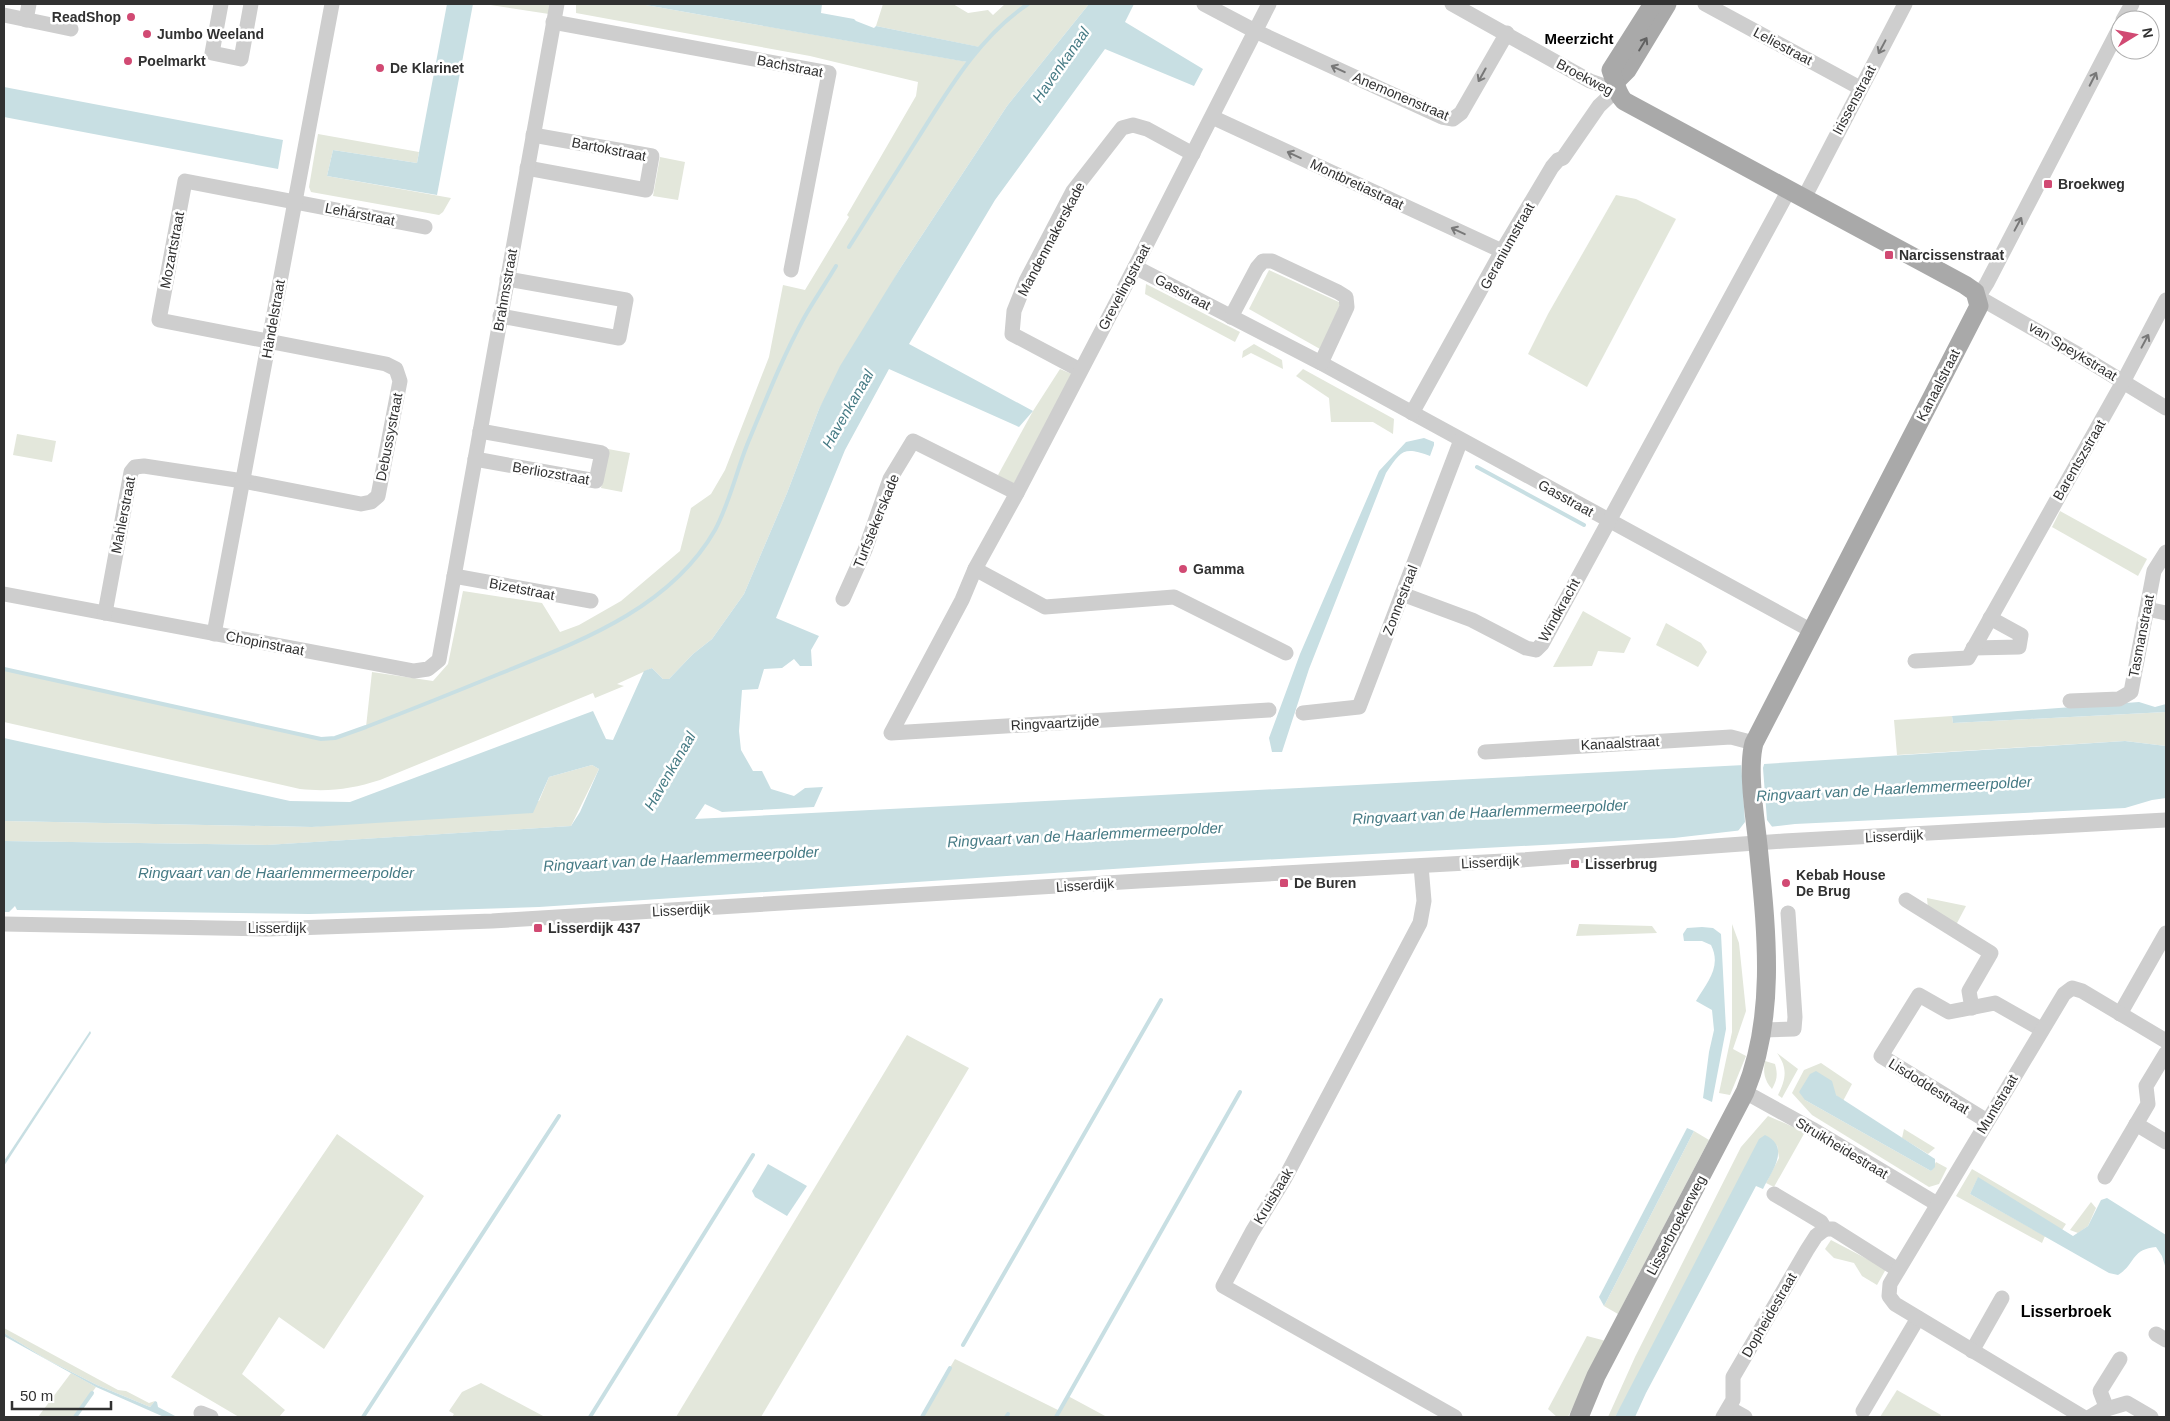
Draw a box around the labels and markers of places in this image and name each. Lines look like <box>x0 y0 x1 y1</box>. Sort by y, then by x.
place label: ReadShop <box>52 9 121 25</box>
marker: ReadShop <box>125 11 137 23</box>
place label: Jumbo Weeland <box>157 26 264 42</box>
marker: Jumbo Weeland <box>141 28 153 40</box>
place label: Poelmarkt <box>138 53 206 69</box>
marker: Poelmarkt <box>122 55 134 67</box>
place label: De Klarinet <box>390 60 464 76</box>
marker: De Klarinet <box>374 62 386 74</box>
place label: Broekweg <box>2058 176 2125 192</box>
marker: Broekweg <box>2042 178 2054 190</box>
place label: Narcissenstraat <box>1899 247 2004 263</box>
marker: Narcissenstraat <box>1883 249 1895 261</box>
place label: Gamma <box>1193 561 1245 577</box>
marker: Gamma <box>1177 563 1189 575</box>
place label: Lisserbrug <box>1585 856 1657 872</box>
marker: Lisserbrug <box>1569 858 1581 870</box>
place label: Kebab House De Brug <box>1796 867 1886 899</box>
place label: De Buren <box>1294 875 1356 891</box>
marker: De Buren <box>1278 877 1290 889</box>
marker: Kebab House De Brug <box>1780 877 1792 889</box>
place label: Lisserdijk 437 <box>548 920 641 936</box>
marker: Lisserdijk 437 <box>532 922 544 934</box>

